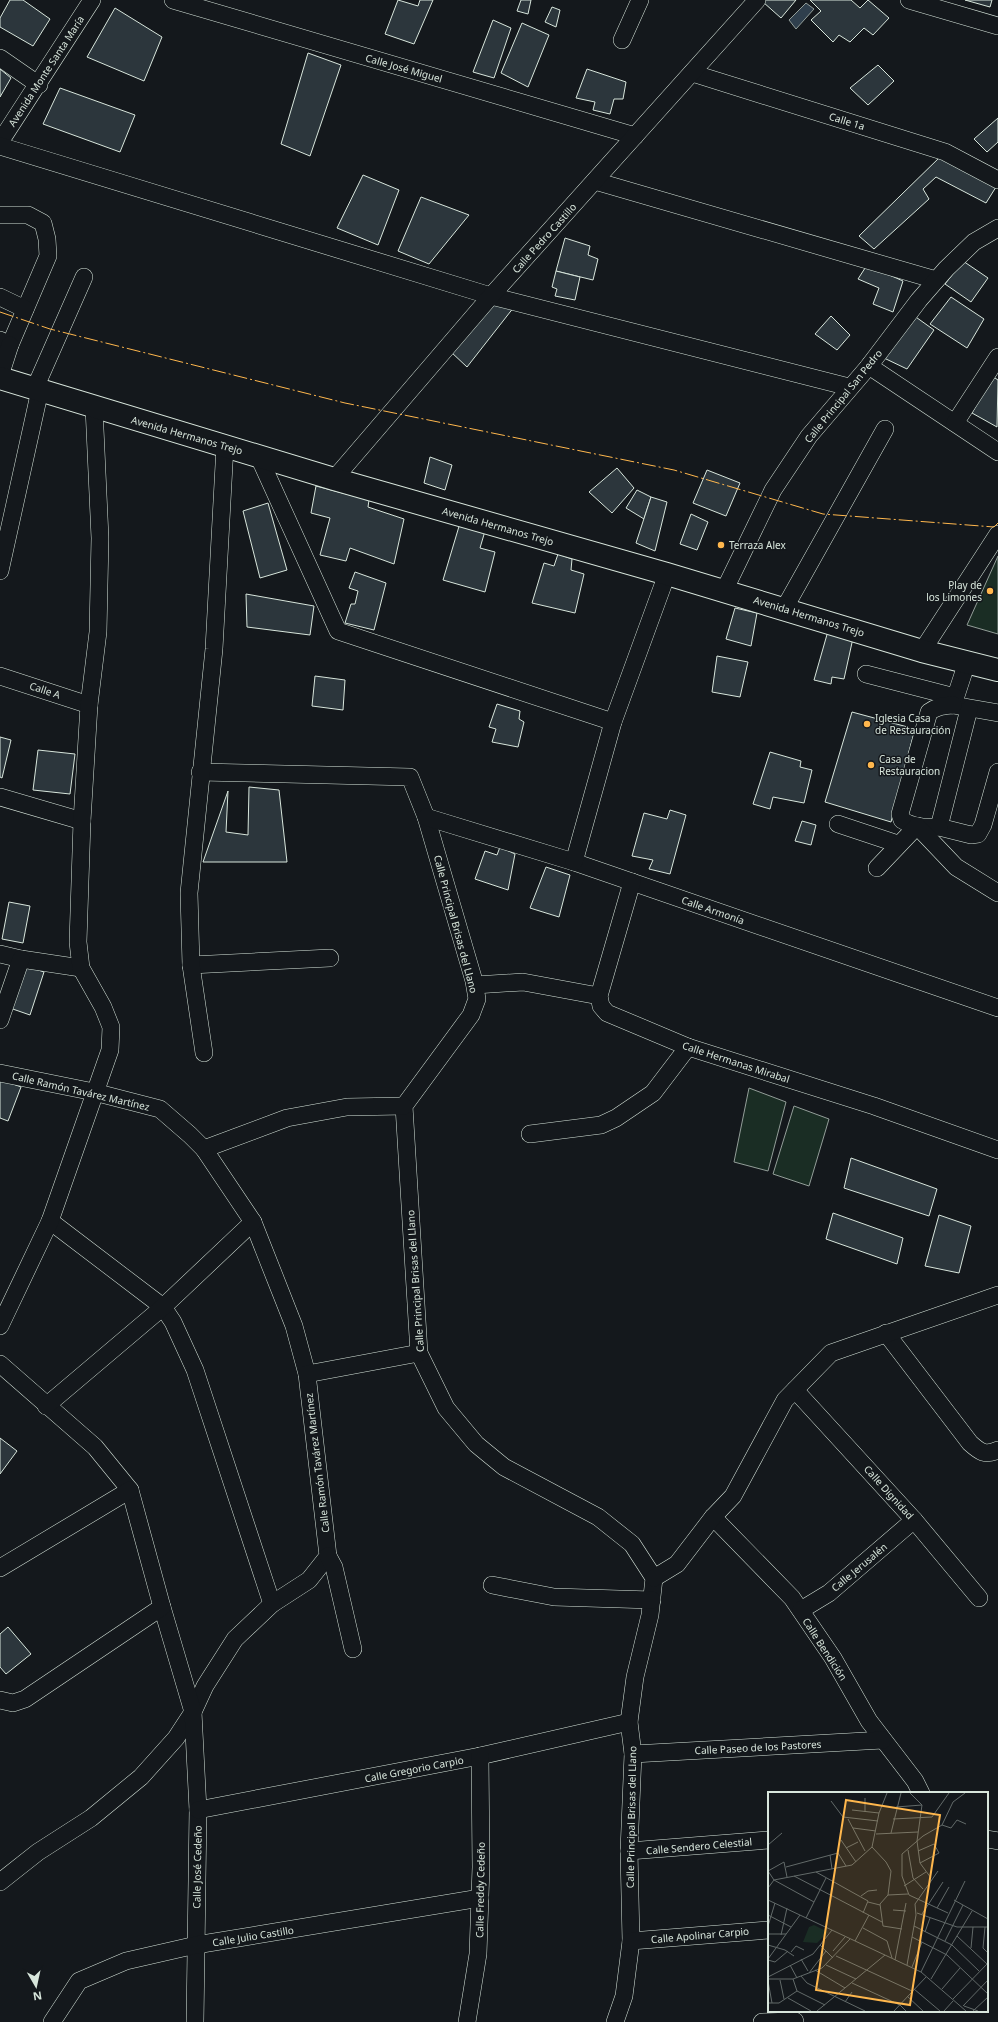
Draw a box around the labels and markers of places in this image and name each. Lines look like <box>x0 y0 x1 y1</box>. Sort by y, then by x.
place label: Terraza Alex <box>729 538 786 552</box>
marker: Terraza Alex <box>716 540 726 550</box>
place label: Play de los Limones <box>926 578 982 604</box>
marker: Play de los Limones <box>985 586 995 596</box>
place label: Iglesia Casa de Restauración <box>875 711 951 737</box>
marker: Iglesia Casa de Restauración <box>862 719 872 729</box>
place label: Casa de Restauracion <box>879 752 940 778</box>
marker: Casa de Restauracion <box>866 760 876 770</box>

